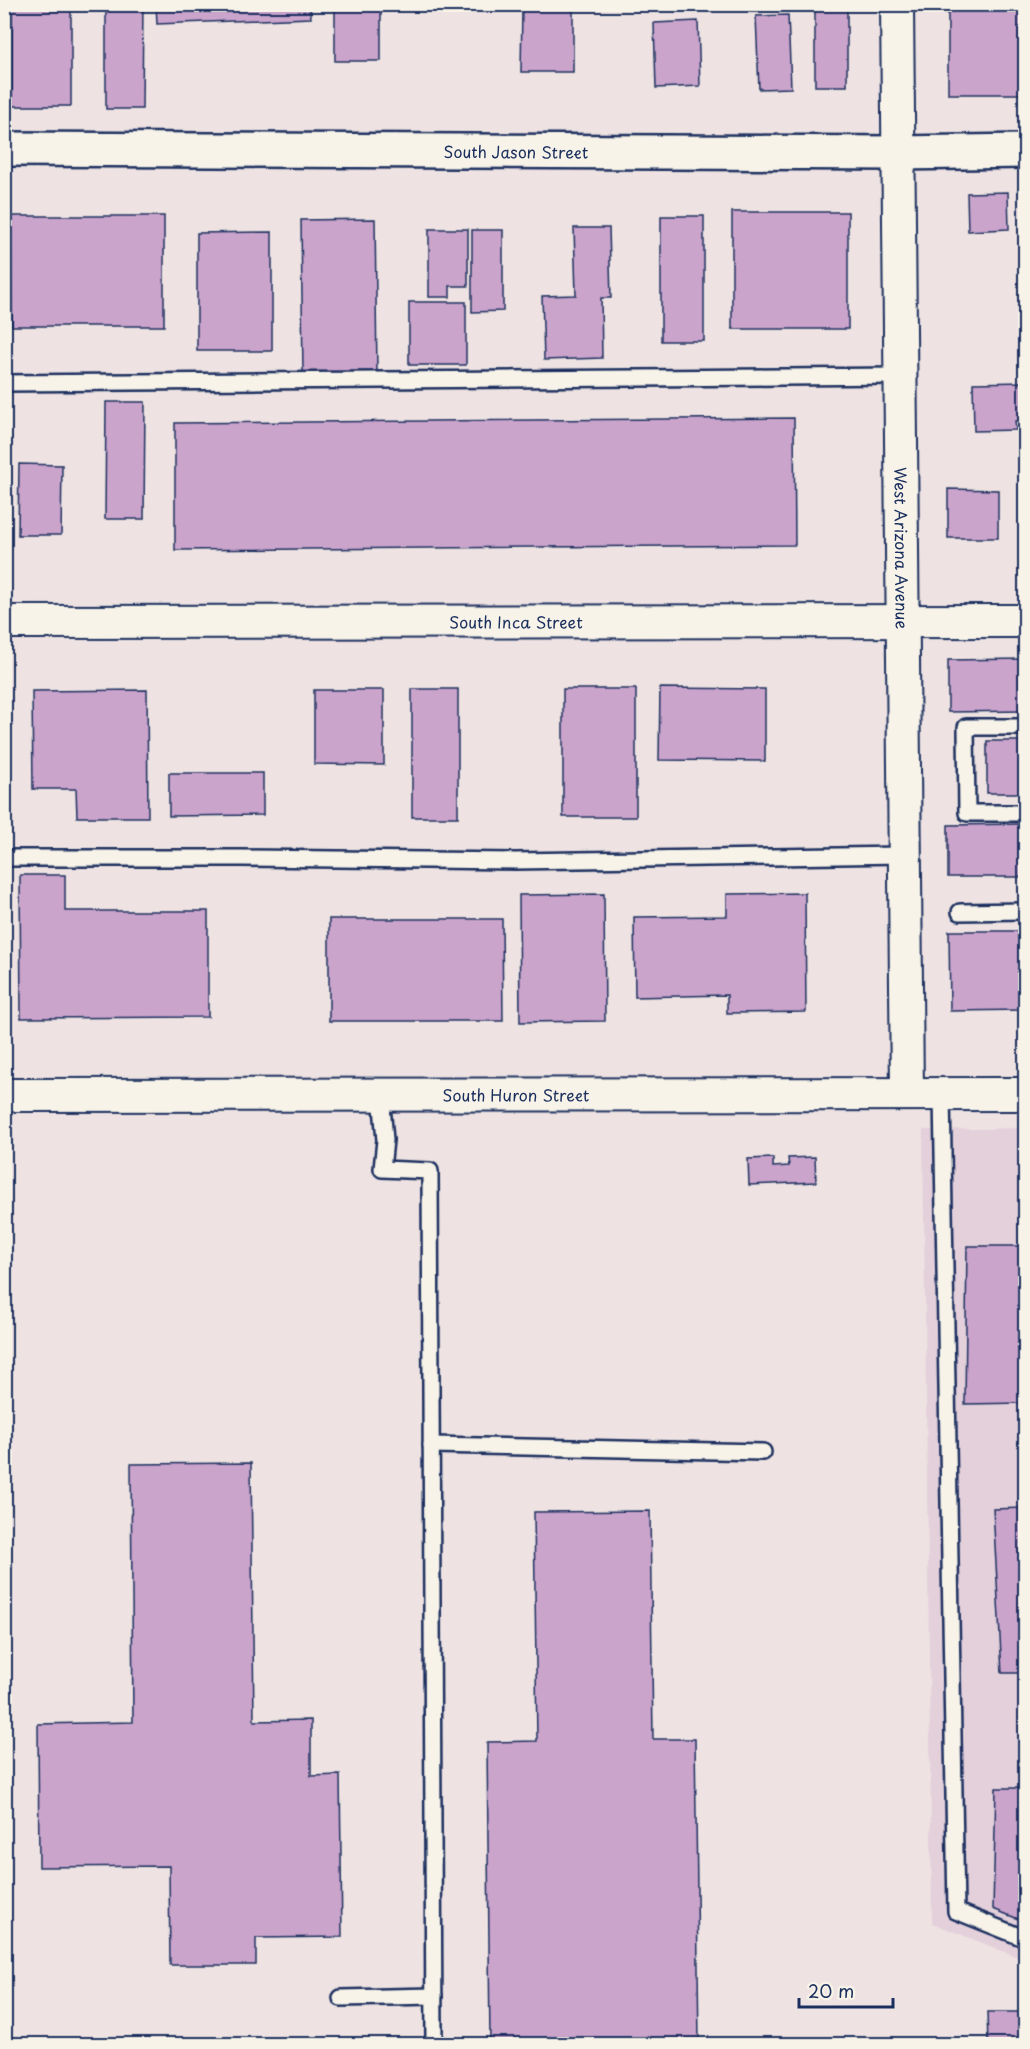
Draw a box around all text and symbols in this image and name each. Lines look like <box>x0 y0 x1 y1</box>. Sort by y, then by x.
street label: South Jason Street <box>444 139 589 164</box>
street label: West Arizona Avenue <box>889 467 915 629</box>
street label: South Inca Street <box>449 609 583 634</box>
street label: South Huron Street <box>443 1082 590 1107</box>
scale bar <box>799 1971 894 2009</box>
text: 20 m <box>808 1977 854 2004</box>

